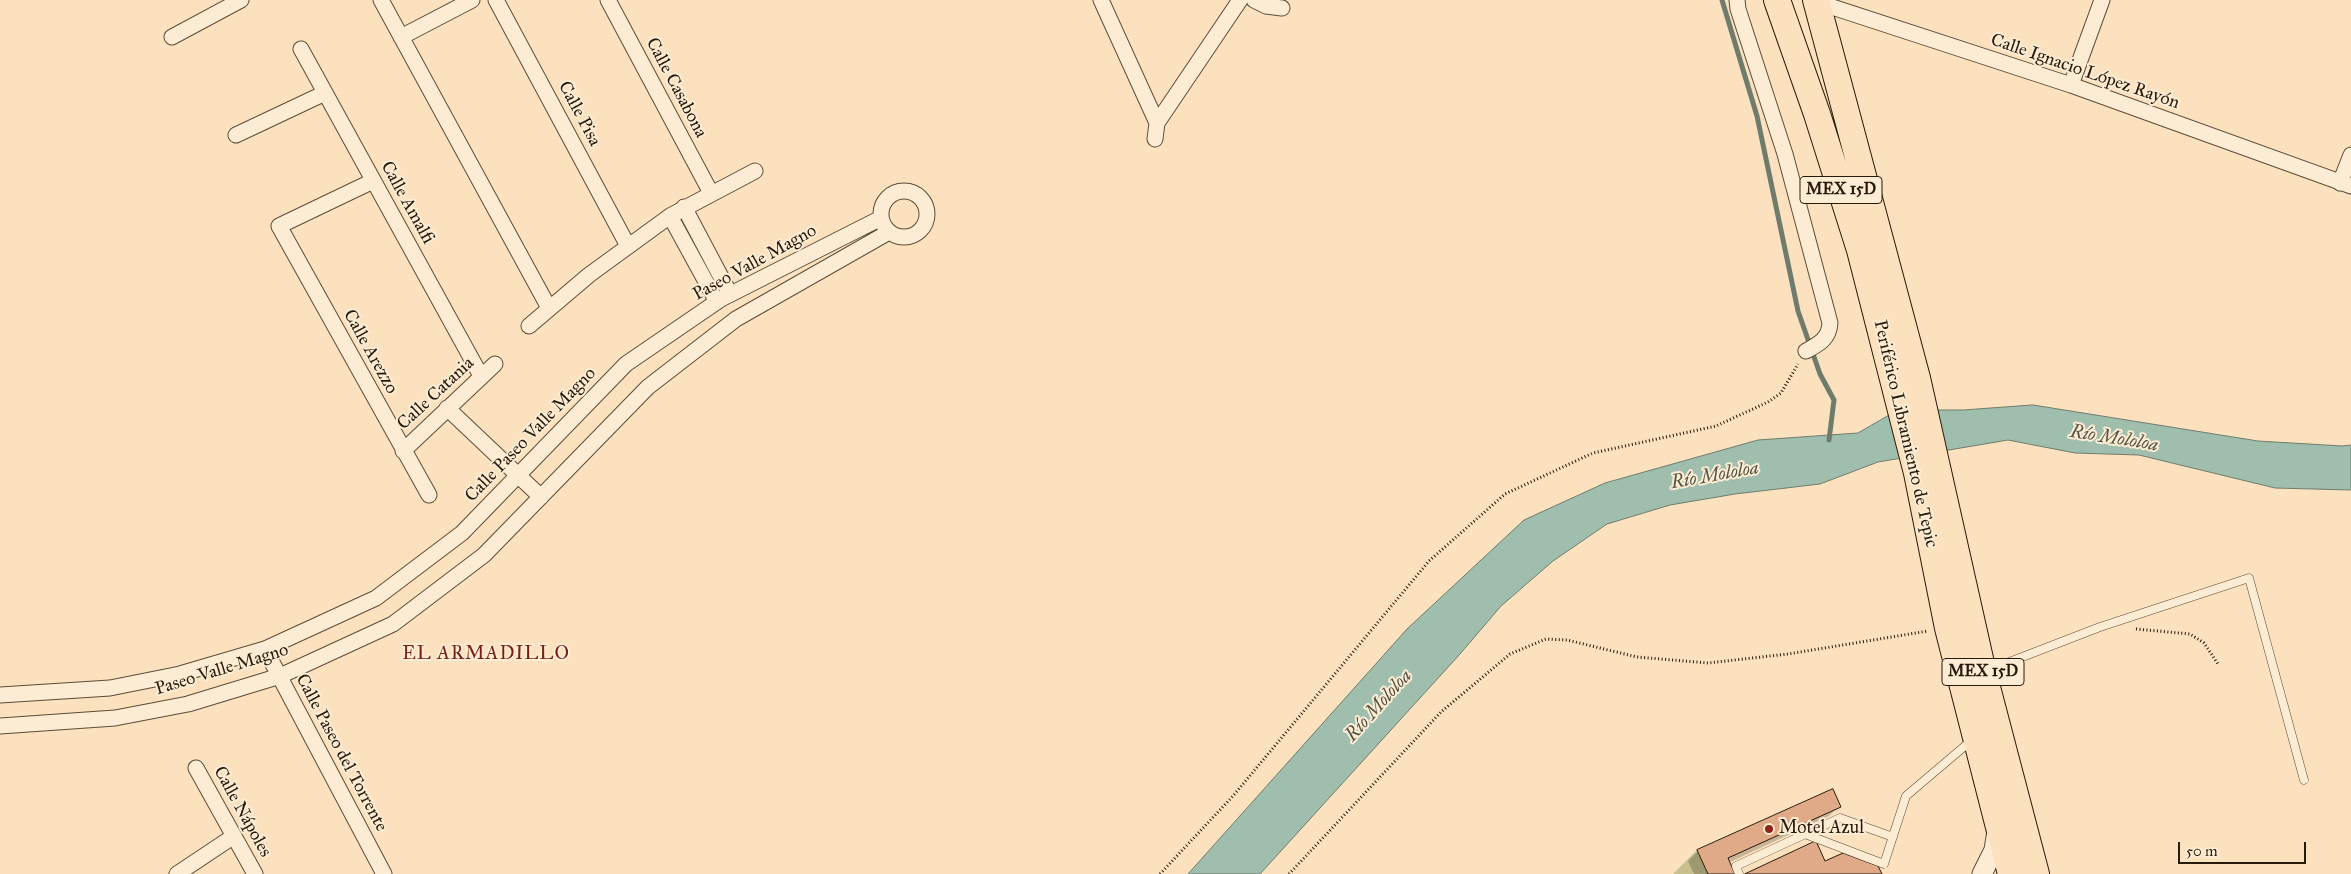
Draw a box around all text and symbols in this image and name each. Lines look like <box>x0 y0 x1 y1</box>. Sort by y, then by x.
street label: Calle Ignacio López Rayón <box>1988 30 2182 114</box>
street label: Calle Casabona <box>641 34 711 142</box>
street label: Calle Pisa <box>553 78 605 150</box>
street label: Calle Amalfi <box>375 158 439 248</box>
road number: MEX 15D <box>1800 176 1882 204</box>
street label: Paseo Valle Magno <box>689 220 821 306</box>
street label: Calle Arezzo <box>338 306 402 398</box>
street label: Periférico Libramiento de Tepic <box>1868 318 1942 550</box>
street label: Calle Catania <box>393 353 479 435</box>
street label: Calle Paseo Valle Magno <box>461 363 601 507</box>
water label: Río Mololoa <box>2068 421 2160 457</box>
water label: Río Mololoa <box>1669 457 1761 495</box>
street label: Paseo Valle Magno <box>153 639 291 701</box>
district label: EL ARMADILLO <box>401 643 571 665</box>
road number: MEX 15D <box>1942 659 2024 686</box>
water label: Río Mololoa <box>1341 665 1417 747</box>
street label: Calle Paseo del Torrente <box>290 671 392 835</box>
street label: Calle Nápoles <box>208 763 276 861</box>
place label: Motel Azul <box>1779 818 1864 840</box>
marker: Motel Azul <box>1763 823 1775 835</box>
scale bar <box>2181 832 2308 864</box>
text: 50 m <box>2186 842 2218 860</box>

